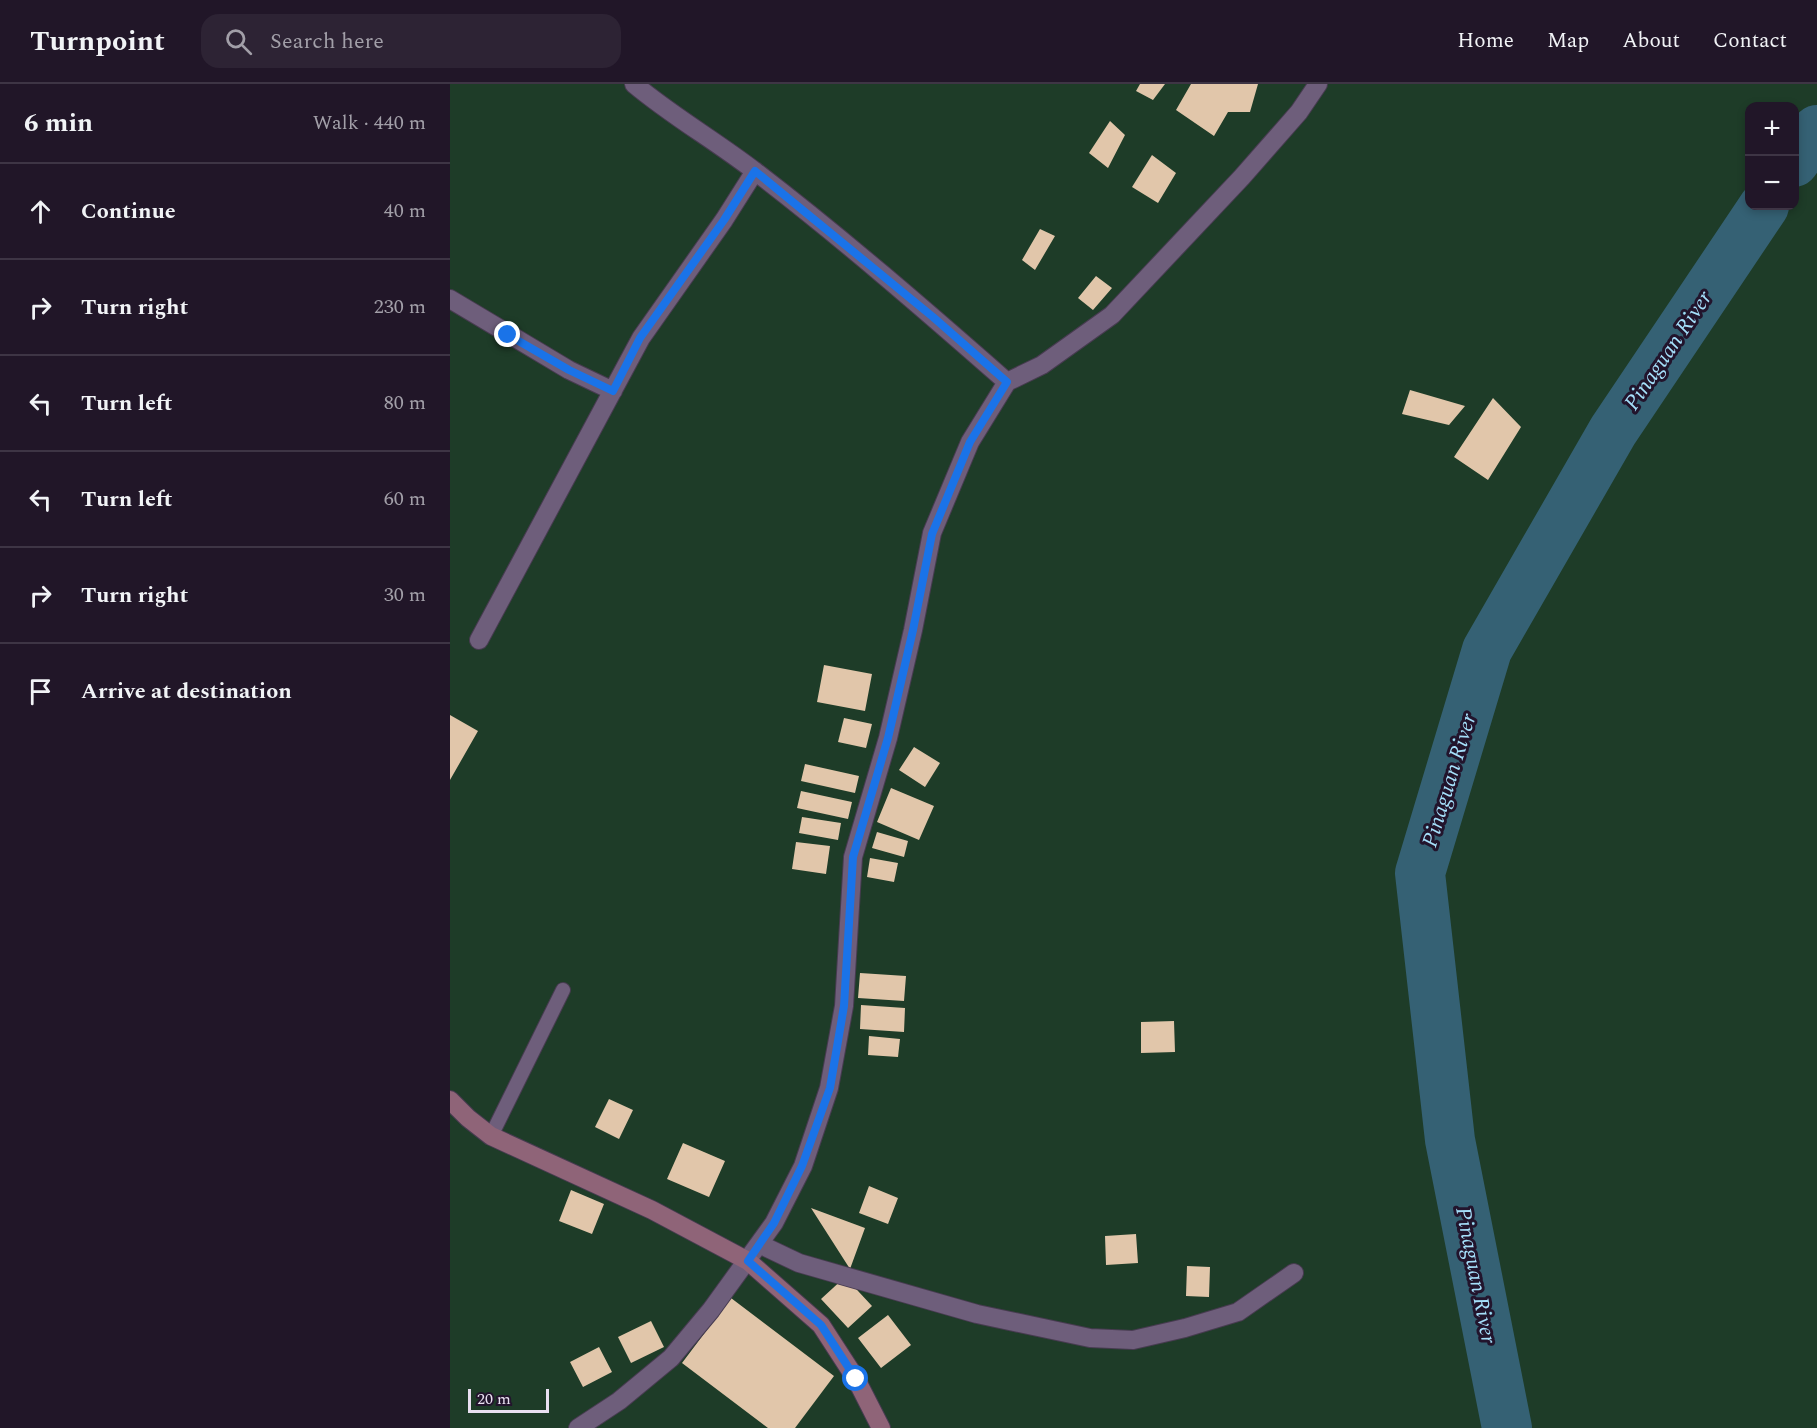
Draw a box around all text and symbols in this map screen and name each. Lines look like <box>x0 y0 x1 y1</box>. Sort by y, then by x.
search box <box>201 14 621 68</box>
text: Turnpoint <box>30 20 165 63</box>
icon: search <box>222 25 255 58</box>
text: Search here <box>270 25 384 58</box>
text: Home <box>1457 25 1514 57</box>
text: Map <box>1547 25 1589 57</box>
text: About <box>1622 25 1680 57</box>
text: Contact <box>1713 25 1787 57</box>
map controls <box>1745 102 1799 210</box>
button: + <box>1745 102 1799 156</box>
text: 6 min <box>24 103 93 143</box>
text: Walk · 440 m <box>313 108 426 138</box>
button: − <box>1745 156 1799 210</box>
icon: ahead <box>24 195 57 228</box>
text: Continue <box>81 195 176 228</box>
text: 40 m <box>384 196 426 226</box>
water label: Pinaguan River <box>1616 284 1721 417</box>
icon: right <box>24 291 57 324</box>
text: Turn right <box>81 291 188 324</box>
text: 230 m <box>374 292 426 322</box>
route end <box>494 321 520 347</box>
icon: left <box>24 387 57 420</box>
text: Turn left <box>81 387 173 420</box>
text: 80 m <box>384 388 426 418</box>
icon: left <box>24 483 57 516</box>
text: Turn left <box>81 483 173 516</box>
text: 60 m <box>384 484 426 514</box>
icon: right <box>24 579 57 612</box>
text: Turn right <box>81 579 188 612</box>
text: 30 m <box>384 580 426 610</box>
icon: arrive <box>24 675 57 708</box>
text: Arrive at destination <box>81 675 292 708</box>
water label: Pinaguan River <box>1413 709 1486 851</box>
water label: Pinaguan River <box>1446 1204 1505 1347</box>
route start <box>842 1365 868 1391</box>
scale bar <box>468 1386 549 1414</box>
text: 20 m <box>477 1387 511 1411</box>

